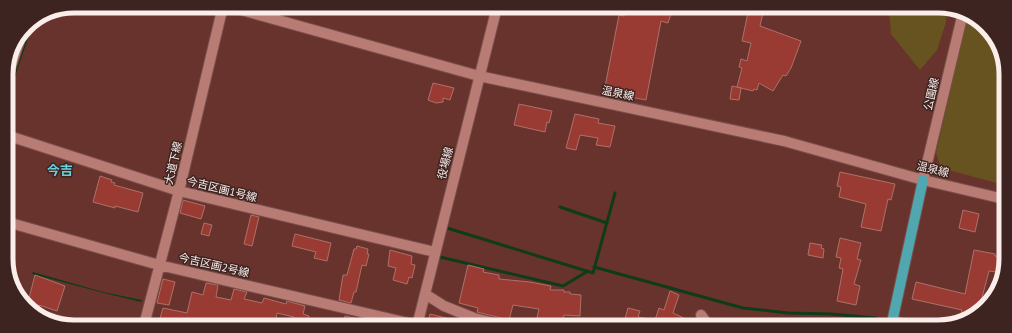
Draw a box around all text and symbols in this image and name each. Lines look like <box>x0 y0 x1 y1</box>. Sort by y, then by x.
street label: 公園線 <box>920 76 942 112</box>
street label: 温泉線 <box>600 83 636 103</box>
street label: 大道下線 <box>161 140 185 186</box>
street label: 役場線 <box>434 145 456 181</box>
street label: 温泉線 <box>915 158 951 180</box>
district label: 今吉 <box>47 162 73 179</box>
street label: 今吉区画1号線 <box>185 173 259 205</box>
street label: 今吉区画2号線 <box>177 250 251 280</box>

